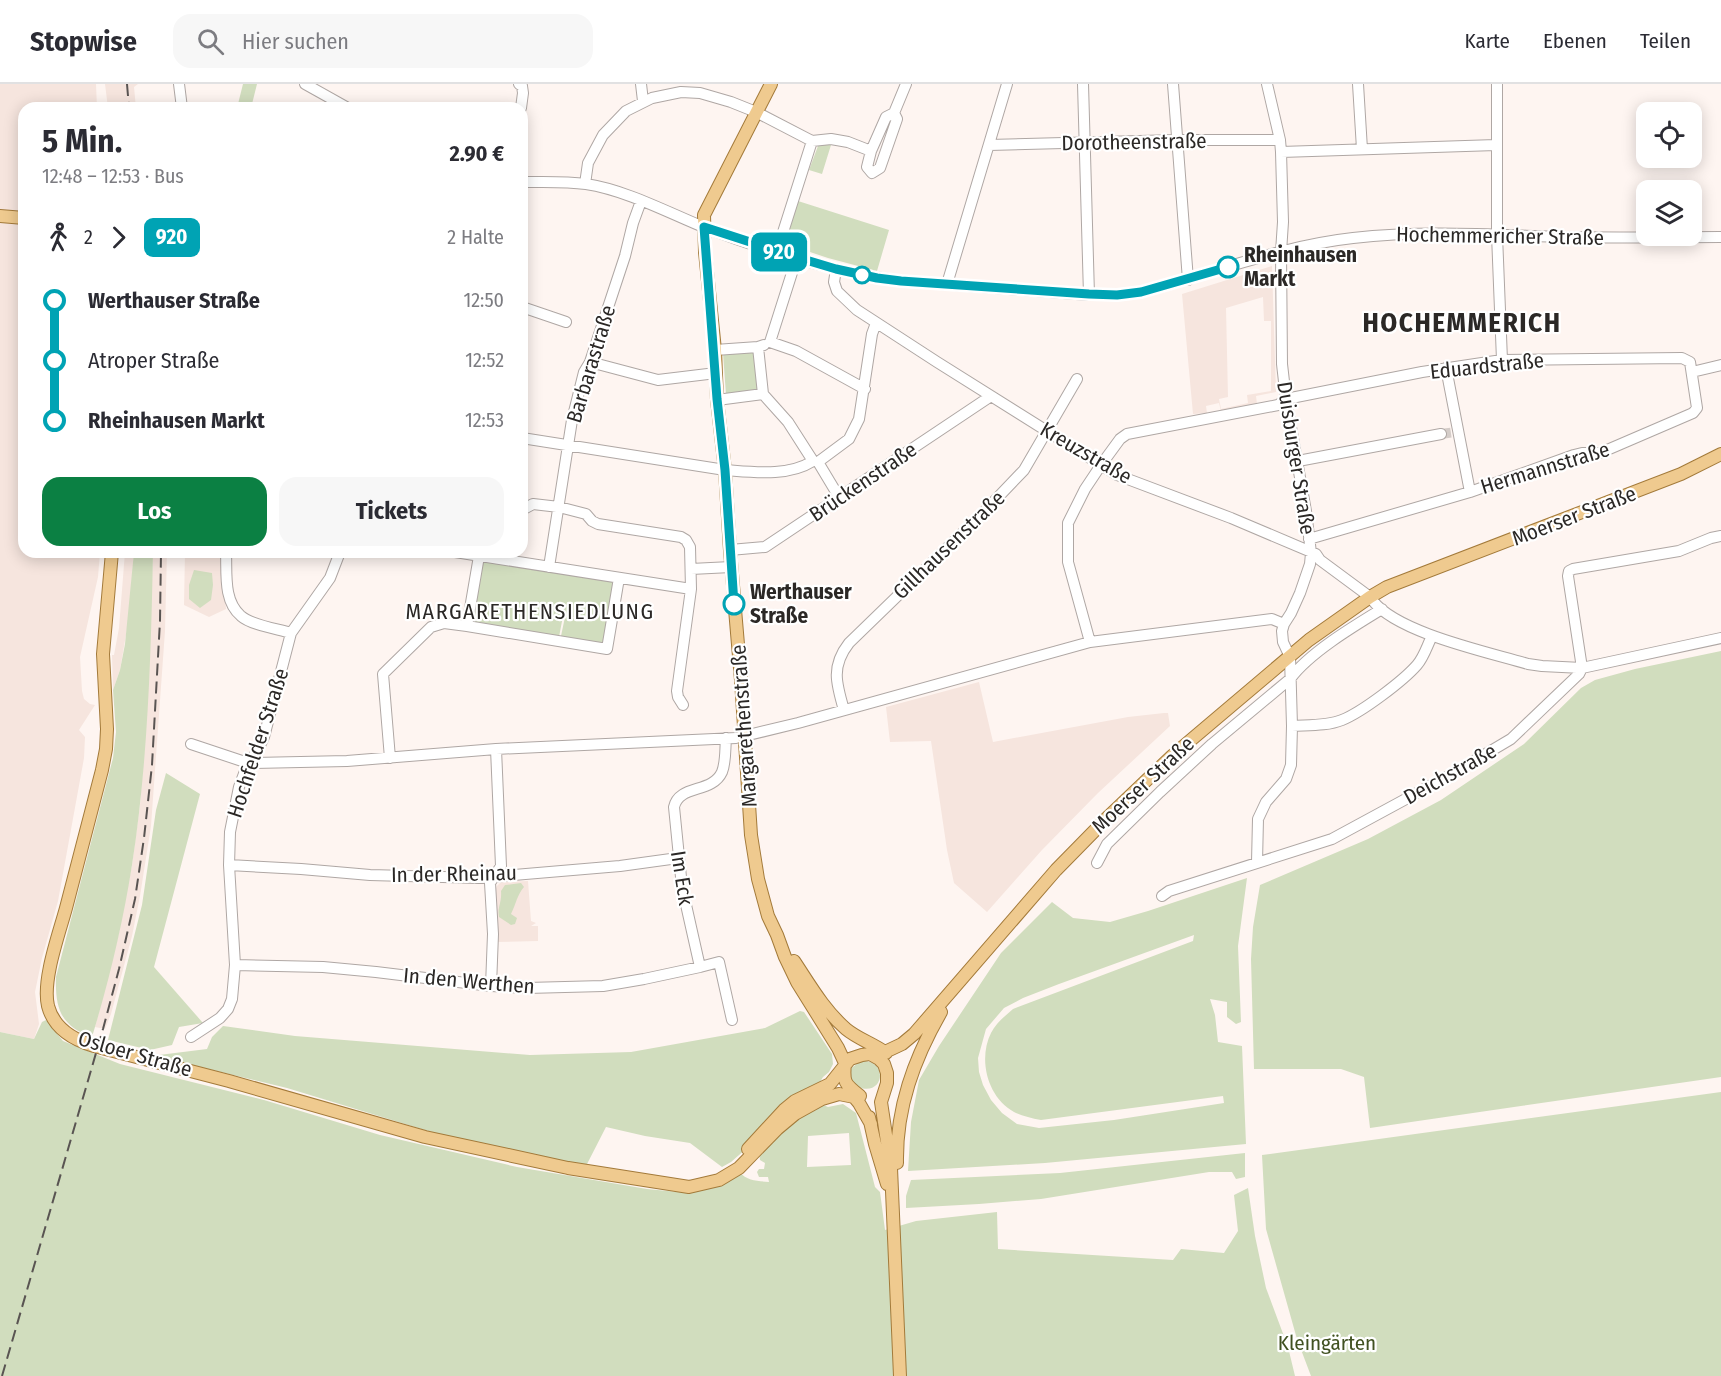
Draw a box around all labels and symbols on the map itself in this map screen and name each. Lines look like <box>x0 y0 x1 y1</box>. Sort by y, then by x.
street label: Dorotheenstraße <box>1061 128 1207 156</box>
street label: Hochemmericher Straße <box>1396 221 1604 251</box>
line badge: 920 <box>744 232 814 272</box>
place label: Rheinhausen Markt <box>1244 242 1357 292</box>
marker: Rheinhausen Markt <box>1217 256 1239 278</box>
unlabelled marker <box>853 266 871 284</box>
street label: Barbarastraße <box>561 302 621 426</box>
district label: HOCHEMMERICH <box>1363 307 1561 339</box>
street label: Eduardstraße <box>1429 347 1545 385</box>
street label: Duisburger Straße <box>1271 380 1321 536</box>
street label: Kreuzstraße <box>1035 416 1137 490</box>
street label: Brückenstraße <box>804 436 922 528</box>
street label: Hermannstraße <box>1477 436 1613 500</box>
street label: Moerser Straße <box>1508 480 1640 552</box>
street label: Gillhausenstraße <box>888 485 1010 605</box>
place label: Werthauser Straße <box>750 579 852 629</box>
marker: Werthauser Straße <box>723 593 745 615</box>
district label: MARGARETHENSIEDLUNG <box>405 598 655 625</box>
street label: Margarethenstraße <box>725 644 763 808</box>
street label: Hochfelder Straße <box>222 665 294 821</box>
street label: Moerser Straße <box>1086 731 1200 839</box>
street label: Deichstraße <box>1399 738 1501 810</box>
street label: Im Eck <box>665 849 699 907</box>
street label: In der Rheinau <box>391 860 517 888</box>
street label: In den Werthen <box>402 962 536 1000</box>
street label: Osloer Straße <box>75 1025 195 1083</box>
park label: Kleingärten <box>1278 1330 1376 1356</box>

